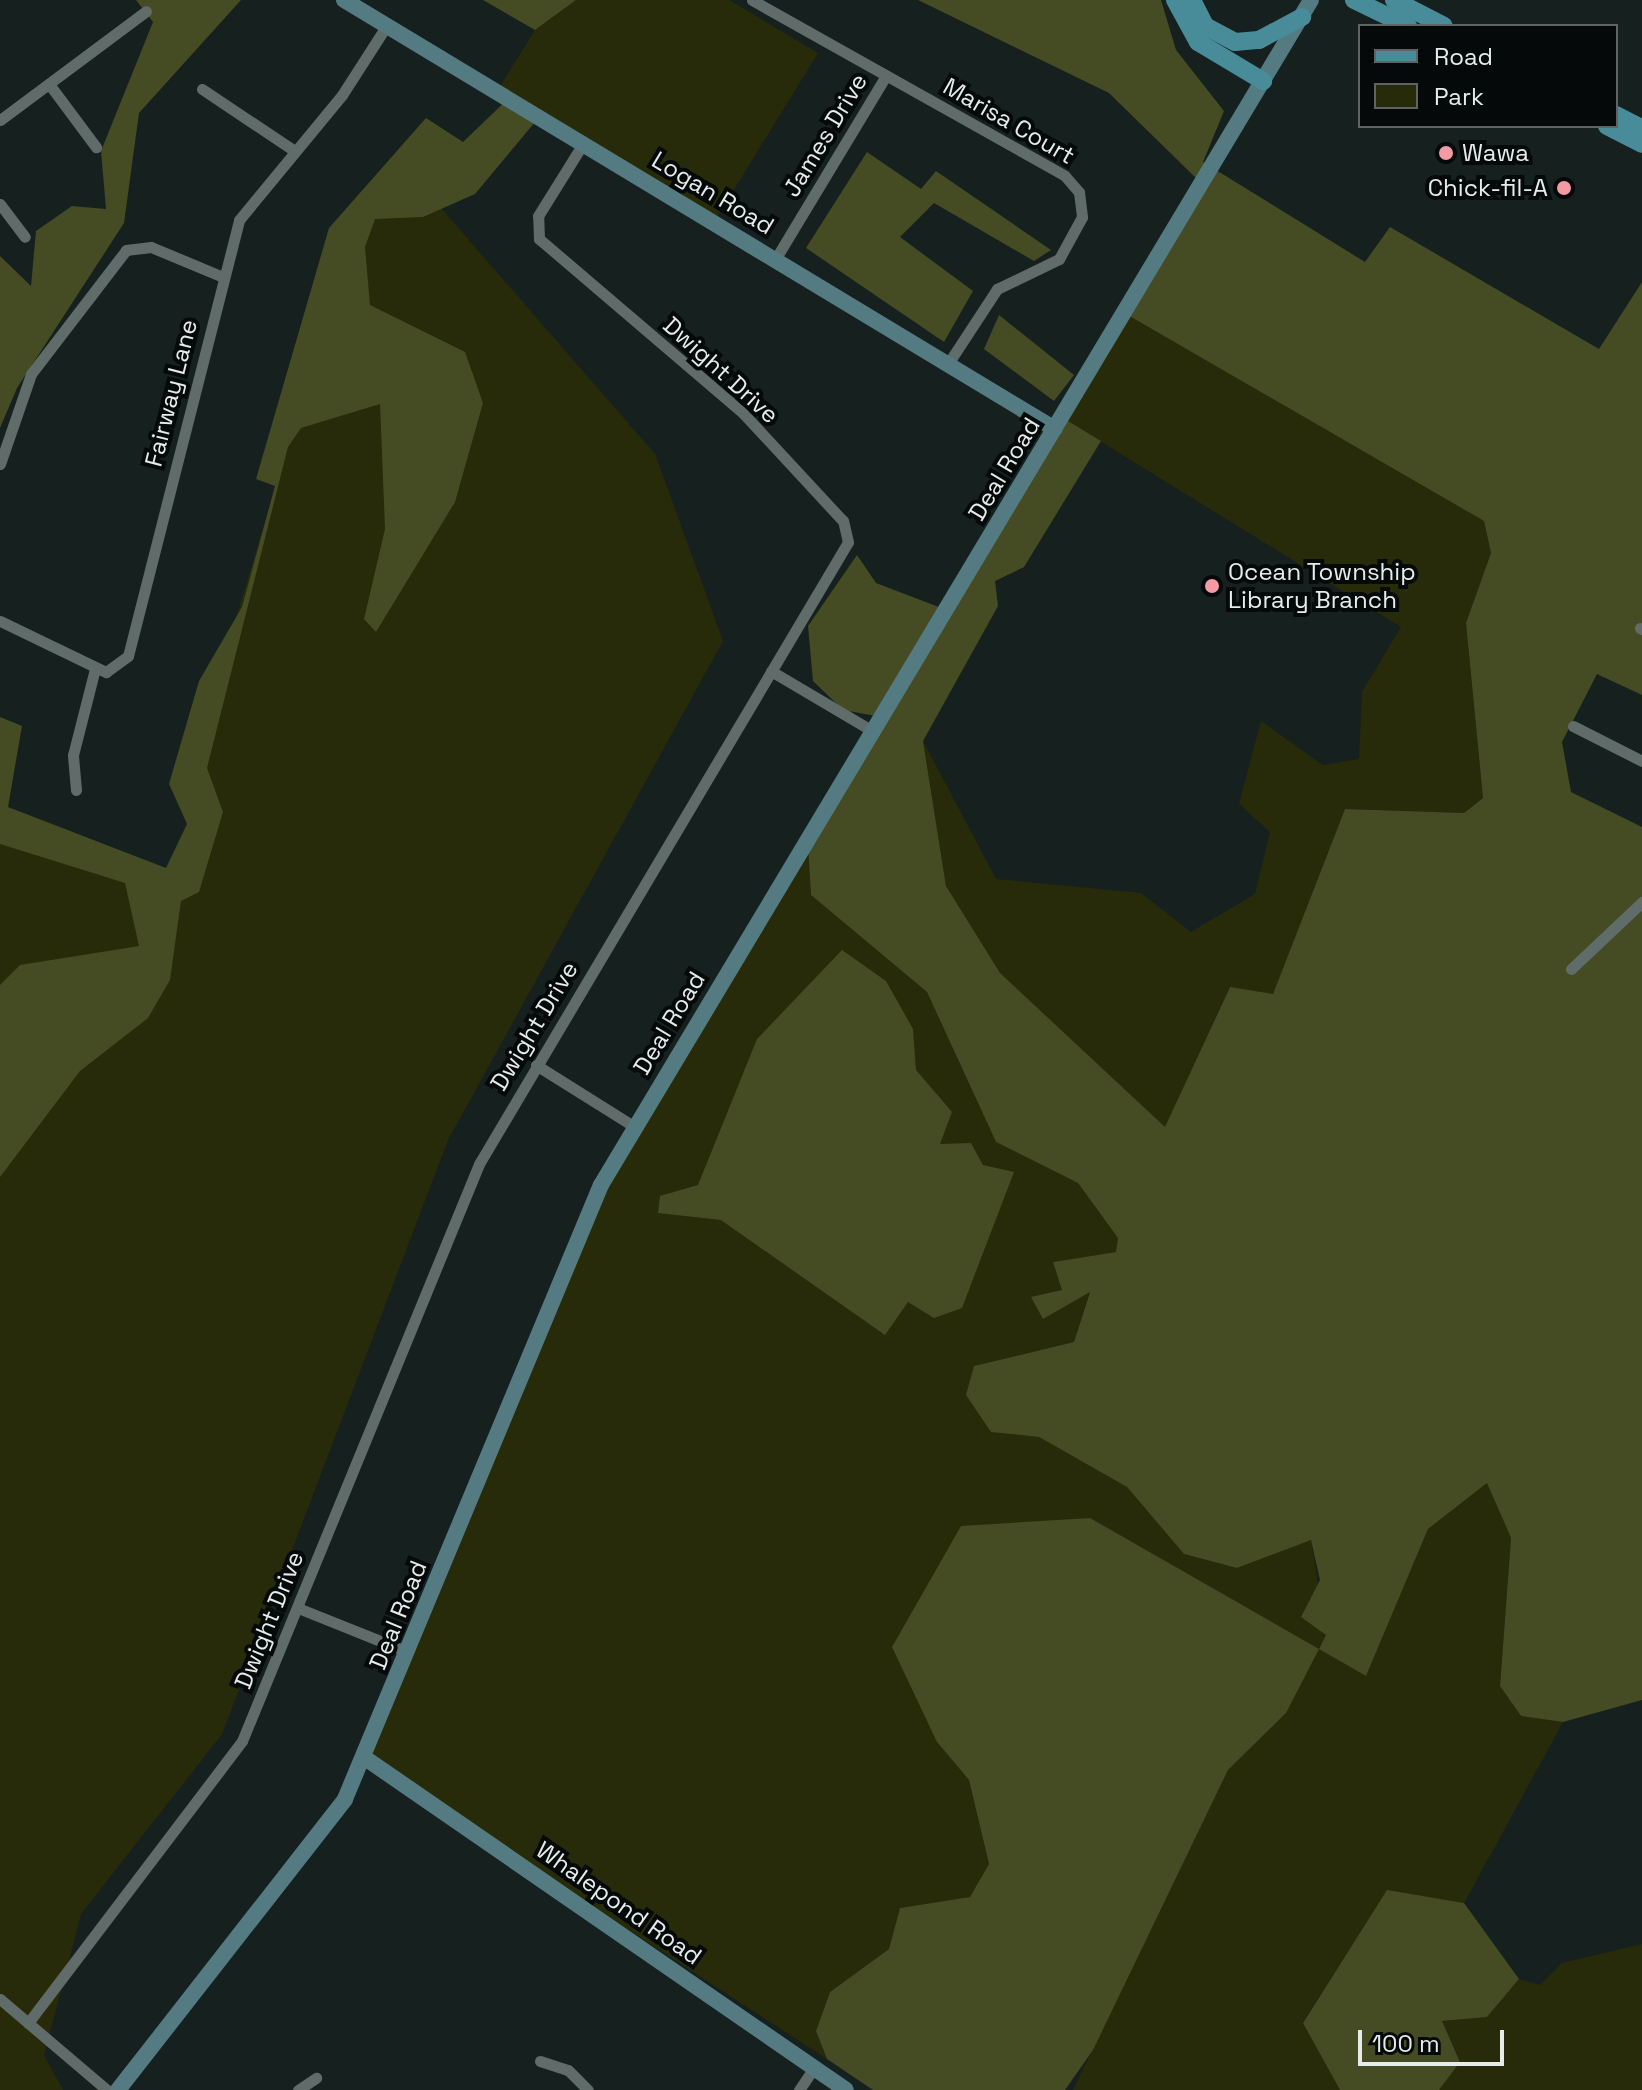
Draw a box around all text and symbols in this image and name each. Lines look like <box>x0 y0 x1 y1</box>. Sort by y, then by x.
legend <box>1358 24 1618 128</box>
text: Road <box>1434 41 1493 72</box>
street label: James Drive <box>777 68 873 202</box>
street label: Marisa Court <box>938 72 1080 170</box>
text: Park <box>1434 81 1484 112</box>
place label: Wawa <box>1462 139 1529 167</box>
marker: Wawa <box>1437 144 1455 162</box>
street label: Logan Road <box>647 145 779 241</box>
place label: Chick-fil-A <box>1428 174 1548 202</box>
marker: Chick-fil-A <box>1555 179 1573 197</box>
street label: Dwight Drive <box>657 311 785 429</box>
street label: Fairway Lane <box>139 316 203 470</box>
street label: Deal Road <box>962 412 1046 526</box>
place label: Ocean Township Library Branch <box>1228 558 1416 614</box>
marker: Ocean Township Library Branch <box>1203 577 1221 595</box>
street label: Dwight Drive <box>484 956 584 1096</box>
street label: Deal Road <box>627 966 711 1080</box>
street label: Dwight Drive <box>228 1547 310 1693</box>
street label: Deal Road <box>363 1556 433 1674</box>
street label: Whalepond Road <box>531 1835 707 1971</box>
scale bar <box>1362 2014 1508 2064</box>
text: 100 m <box>1372 2028 1440 2059</box>

